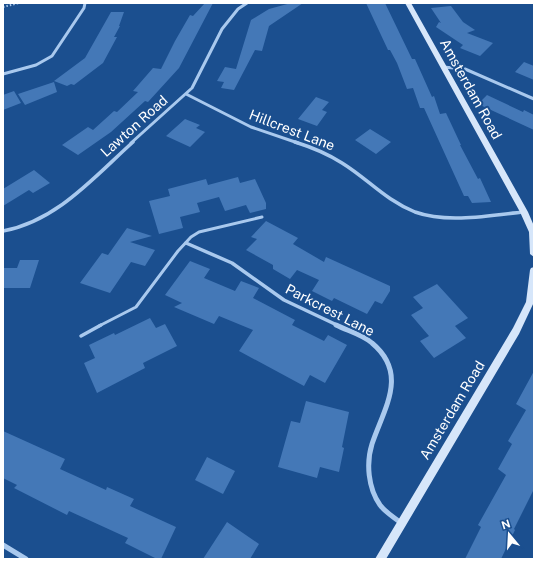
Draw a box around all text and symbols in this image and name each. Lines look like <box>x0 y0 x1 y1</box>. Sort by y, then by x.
street label: Amsterdam Road <box>437 36 505 142</box>
street label: Lawton Road <box>97 92 171 160</box>
street label: Hillcrest Lane <box>247 106 337 154</box>
street label: Parkcrest Lane <box>283 281 377 339</box>
street label: Amsterdam Road <box>416 358 488 462</box>
north arrow <box>489 514 529 554</box>
text: N <box>500 517 512 532</box>

